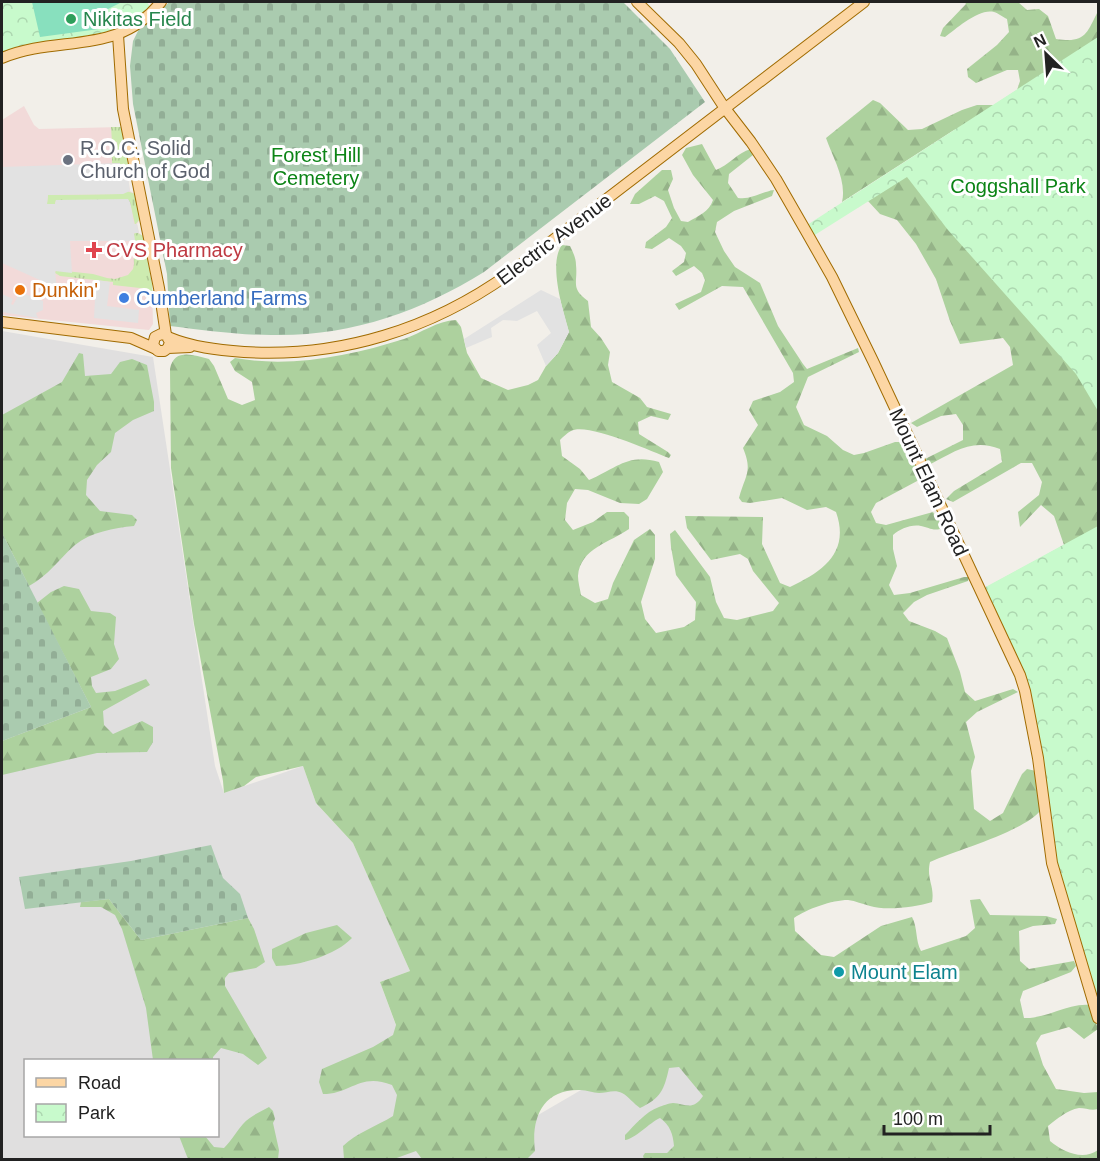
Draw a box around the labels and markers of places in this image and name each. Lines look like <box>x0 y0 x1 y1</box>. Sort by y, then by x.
place label: Nikitas Field <box>83 8 192 30</box>
marker: Nikitas Field <box>64 12 78 26</box>
place label: R.O.C. Solid Church of God <box>80 137 210 182</box>
marker: R.O.C. Solid Church of God <box>61 153 75 167</box>
place label: CVS Pharmacy <box>106 239 243 261</box>
marker: CVS Pharmacy <box>87 243 101 257</box>
place label: Dunkin' <box>32 279 98 301</box>
marker: Dunkin' <box>13 283 27 297</box>
place label: Cumberland Farms <box>136 287 307 309</box>
marker: Cumberland Farms <box>117 291 131 305</box>
place label: Mount Elam <box>851 961 958 983</box>
marker: Mount Elam <box>832 965 846 979</box>

